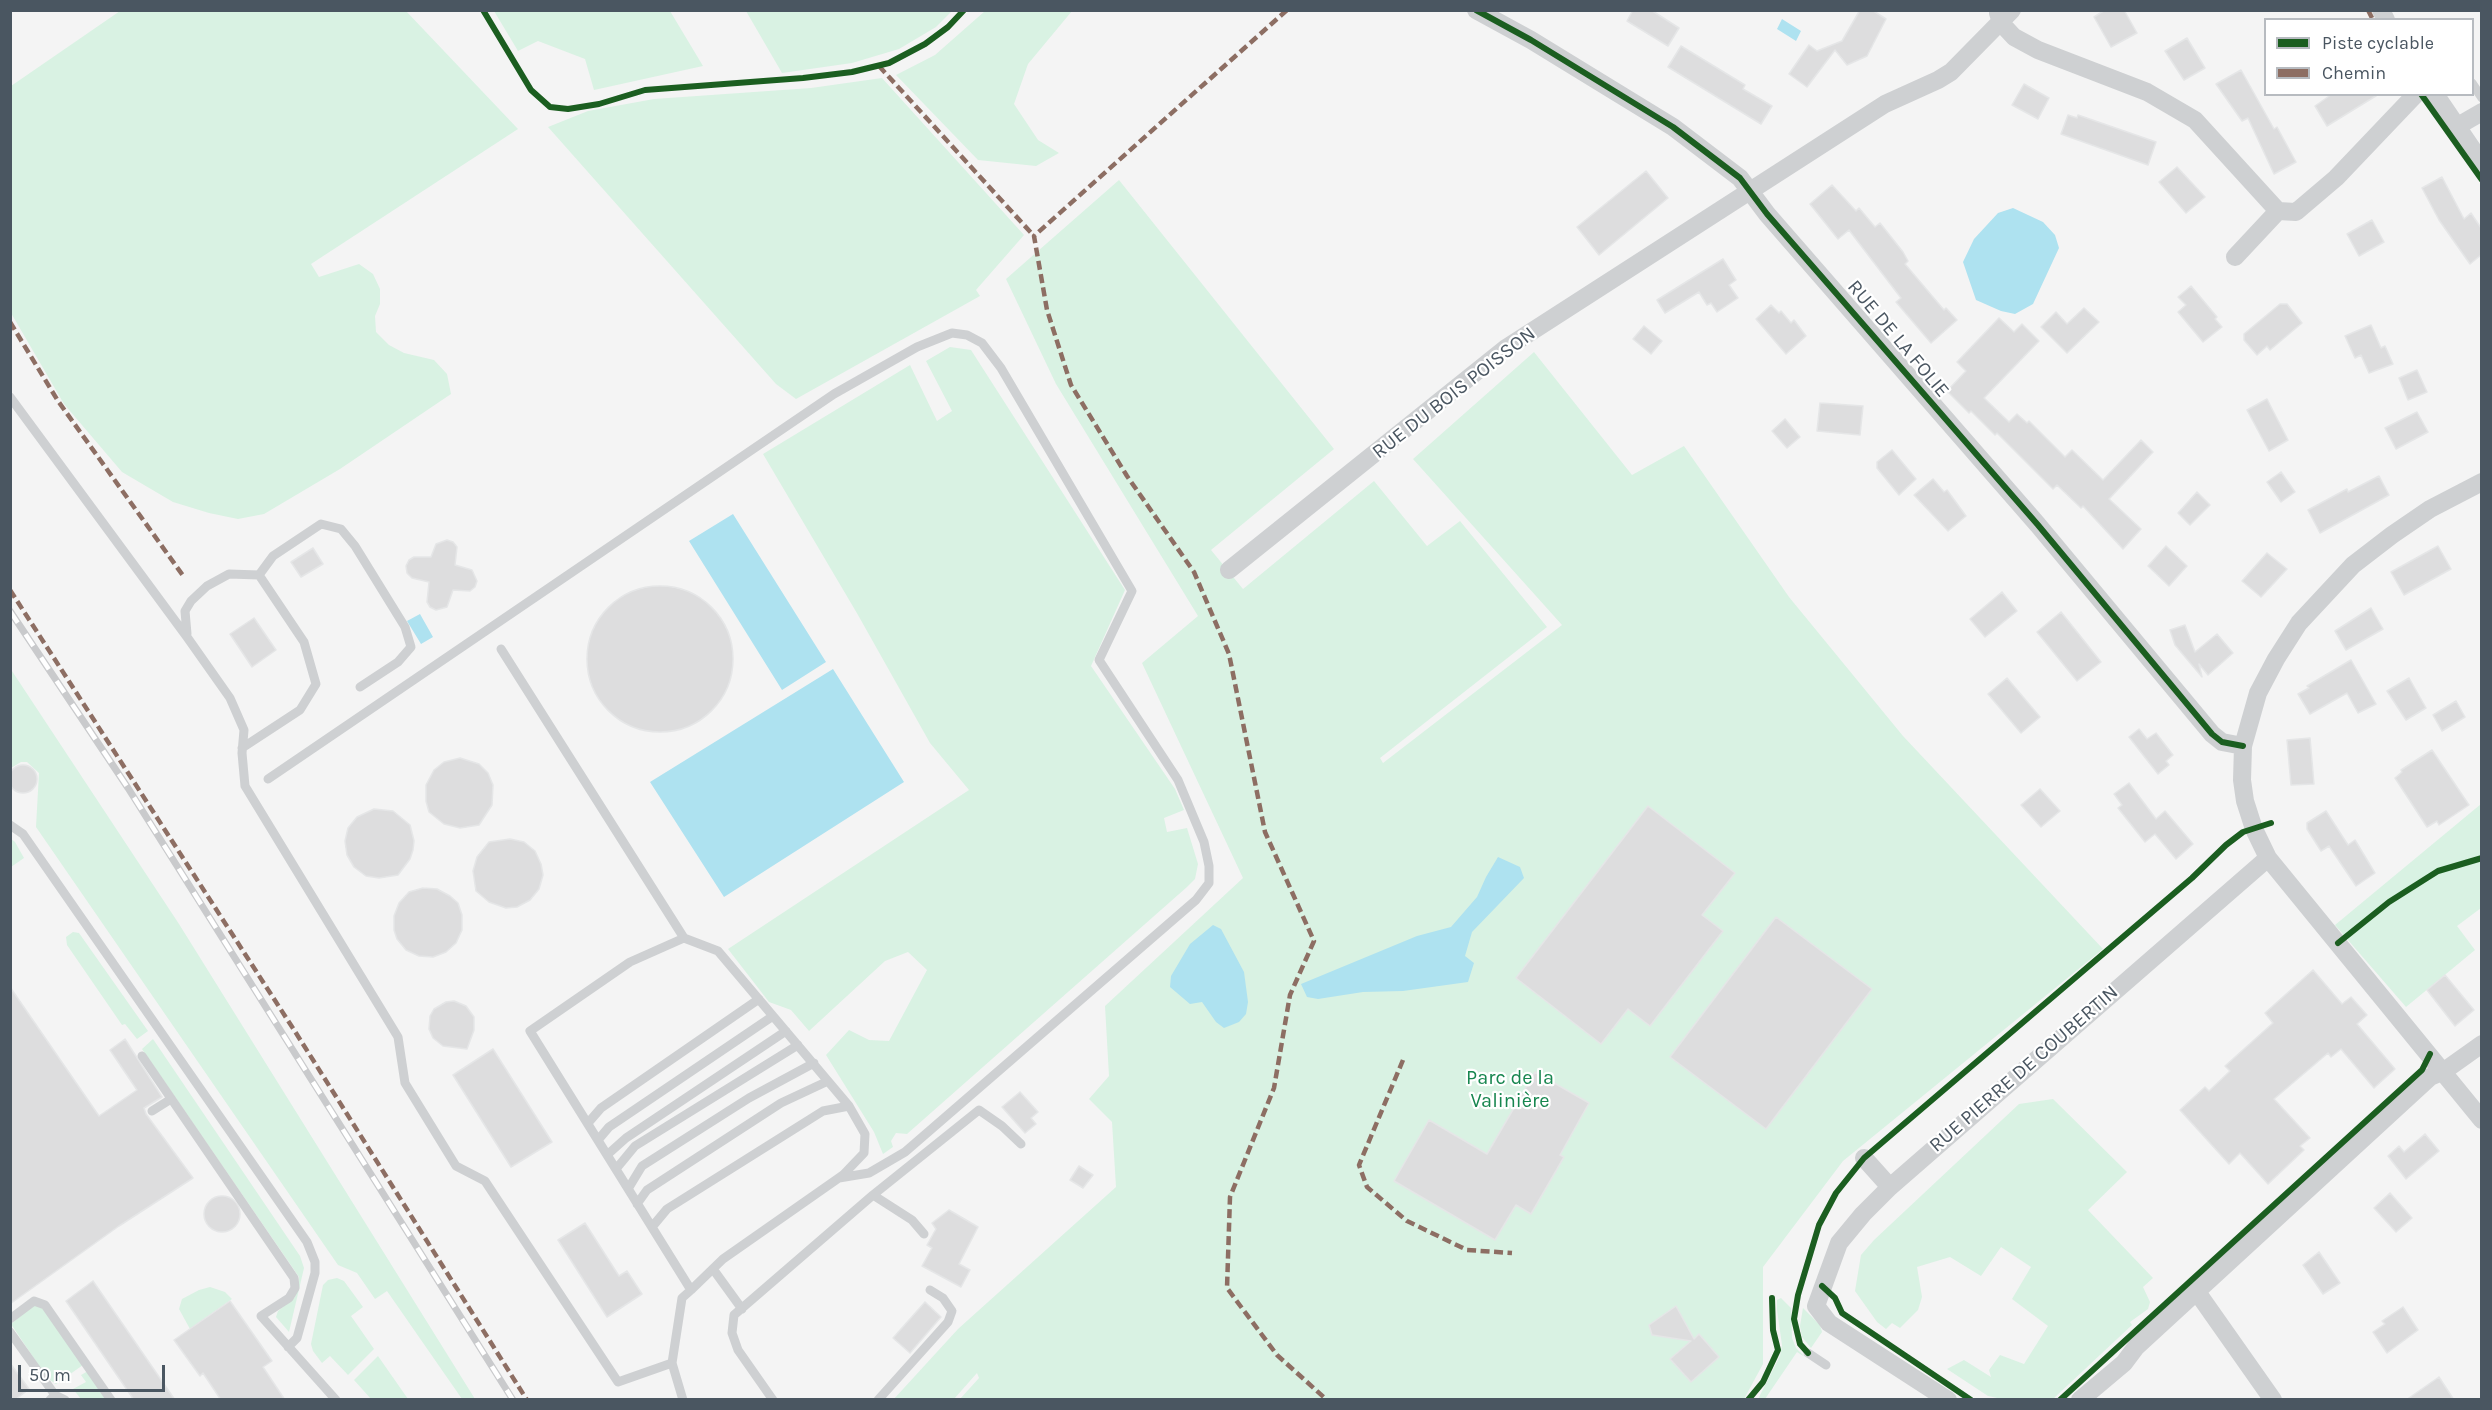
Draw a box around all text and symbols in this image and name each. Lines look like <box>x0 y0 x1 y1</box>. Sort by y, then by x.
legend <box>2264 18 2474 96</box>
text: Piste cyclable <box>2322 32 2434 54</box>
text: Chemin <box>2322 62 2386 84</box>
street label: RUE DE LA FOLIE <box>1842 275 1954 403</box>
street label: RUE DU BOIS POISSON <box>1368 322 1540 464</box>
street label: RUE PIERRE DE COUBERTIN <box>1925 980 2123 1158</box>
park label: Parc de la Valinière <box>1466 1066 1554 1113</box>
scale bar <box>21 1353 168 1391</box>
text: 50 m <box>29 1364 71 1386</box>

